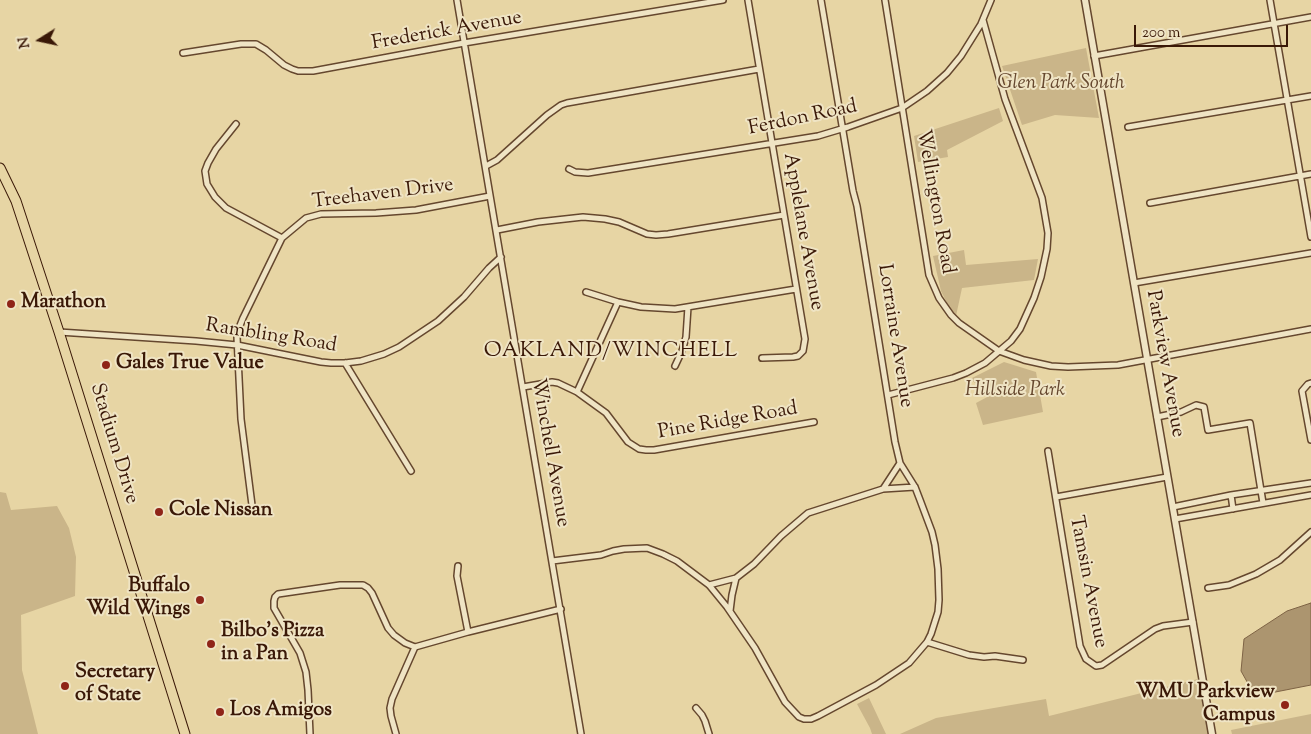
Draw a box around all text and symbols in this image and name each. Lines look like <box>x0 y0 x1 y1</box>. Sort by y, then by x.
street label: Frederick Avenue <box>370 7 524 57</box>
north arrow <box>15 15 65 65</box>
scale bar <box>1136 15 1290 47</box>
text: 200 m <box>1142 23 1181 44</box>
text: N <box>14 35 36 50</box>
park label: Glen Park South <box>997 73 1125 97</box>
street label: Ferdon Road <box>746 96 860 142</box>
street label: Wellington Road <box>909 128 959 276</box>
street label: Applelane Avenue <box>776 151 828 313</box>
street label: Treehaven Drive <box>311 174 455 216</box>
street label: Lorraine Avenue <box>871 263 917 409</box>
street label: Parkview Avenue <box>1139 289 1189 439</box>
place label: Marathon <box>21 292 106 316</box>
marker: Marathon <box>5 298 17 310</box>
street label: Rambling Road <box>204 315 338 359</box>
district label: OAKLAND/WINCHELL <box>482 339 740 365</box>
place label: Gales True Value <box>116 353 264 377</box>
marker: Gales True Value <box>100 359 112 371</box>
street label: Winchell Avenue <box>524 377 574 529</box>
park label: Hillside Park <box>965 380 1065 404</box>
street label: Stadium Drive <box>83 381 143 507</box>
street label: Pine Ridge Road <box>656 398 800 446</box>
place label: Cole Nissan <box>169 500 273 524</box>
marker: Cole Nissan <box>153 506 165 518</box>
street label: Tamsin Avenue <box>1062 514 1112 650</box>
place label: Buffalo Wild Wings <box>86 576 190 623</box>
marker: Buffalo Wild Wings <box>194 594 206 606</box>
place label: Bilbo's Pizza in a Pan <box>221 621 324 668</box>
marker: Bilbo's Pizza in a Pan <box>205 638 217 650</box>
place label: Secretary of State <box>75 662 155 709</box>
marker: Secretary of State <box>59 680 71 692</box>
place label: WMU Parkview Campus <box>1136 682 1275 729</box>
marker: WMU Parkview Campus <box>1279 699 1291 711</box>
place label: Los Amigos <box>230 700 332 724</box>
marker: Los Amigos <box>214 706 226 718</box>

